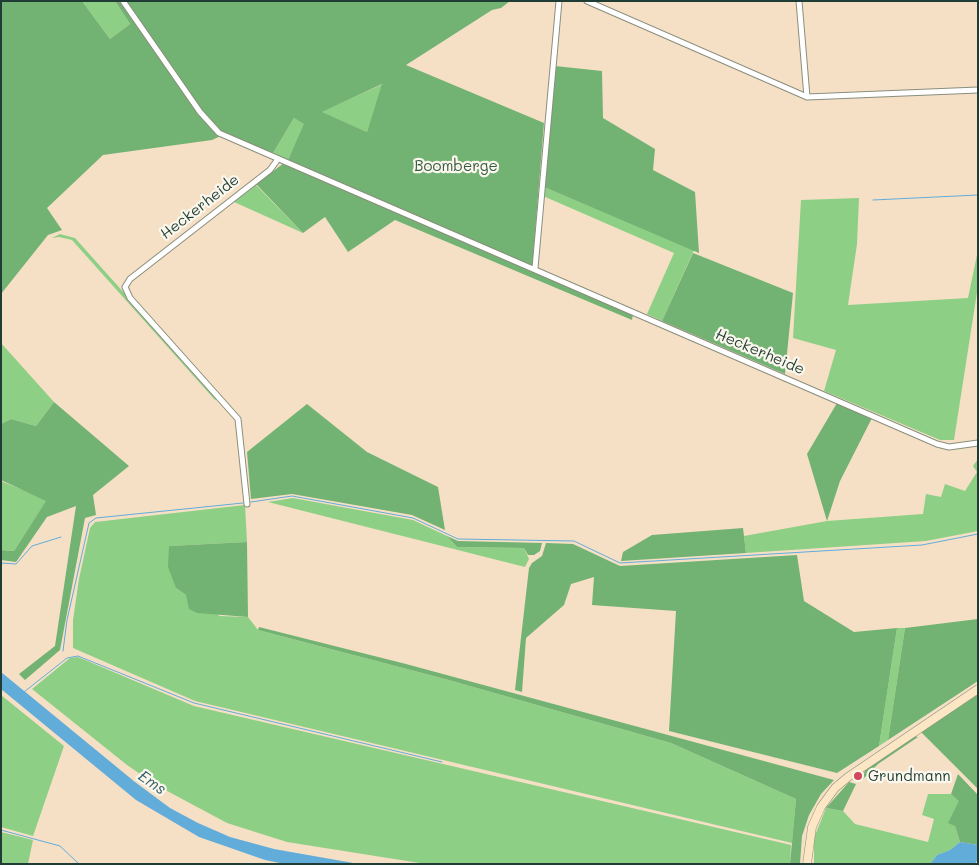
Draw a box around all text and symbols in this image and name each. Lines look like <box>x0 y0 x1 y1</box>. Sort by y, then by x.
park label: Boomberge <box>414 157 498 175</box>
street label: Heckerheide <box>157 171 243 243</box>
street label: Heckerheide <box>713 325 807 379</box>
water label: Ems <box>134 767 170 799</box>
place label: Grundmann <box>868 767 951 785</box>
marker: Grundmann <box>852 770 864 782</box>

